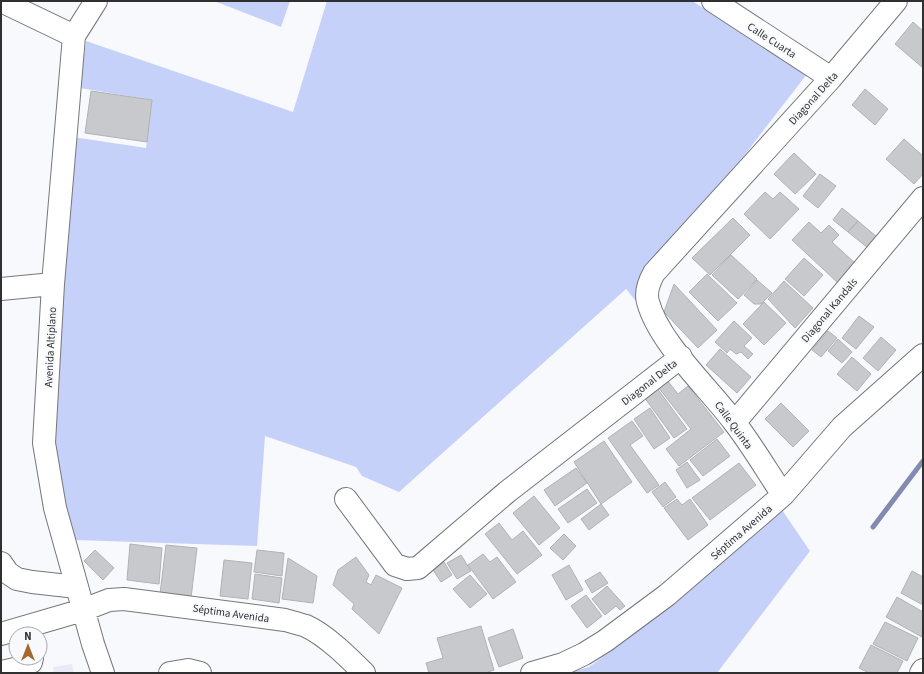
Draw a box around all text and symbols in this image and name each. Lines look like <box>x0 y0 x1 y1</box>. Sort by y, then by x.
street label: Calle Cuarta <box>744 19 799 62</box>
street label: Diagonal Delta <box>785 68 841 128</box>
street label: Diagonal Kandals <box>798 275 861 346</box>
street label: Avenida Altiplano <box>41 306 60 388</box>
street label: Diagonal Delta <box>618 356 680 409</box>
street label: Calle Quinta <box>711 398 756 452</box>
street label: Séptima Avenida <box>707 501 775 563</box>
street label: Séptima Avenida <box>192 601 270 626</box>
north arrow <box>8 626 48 666</box>
text: N <box>24 629 32 644</box>

